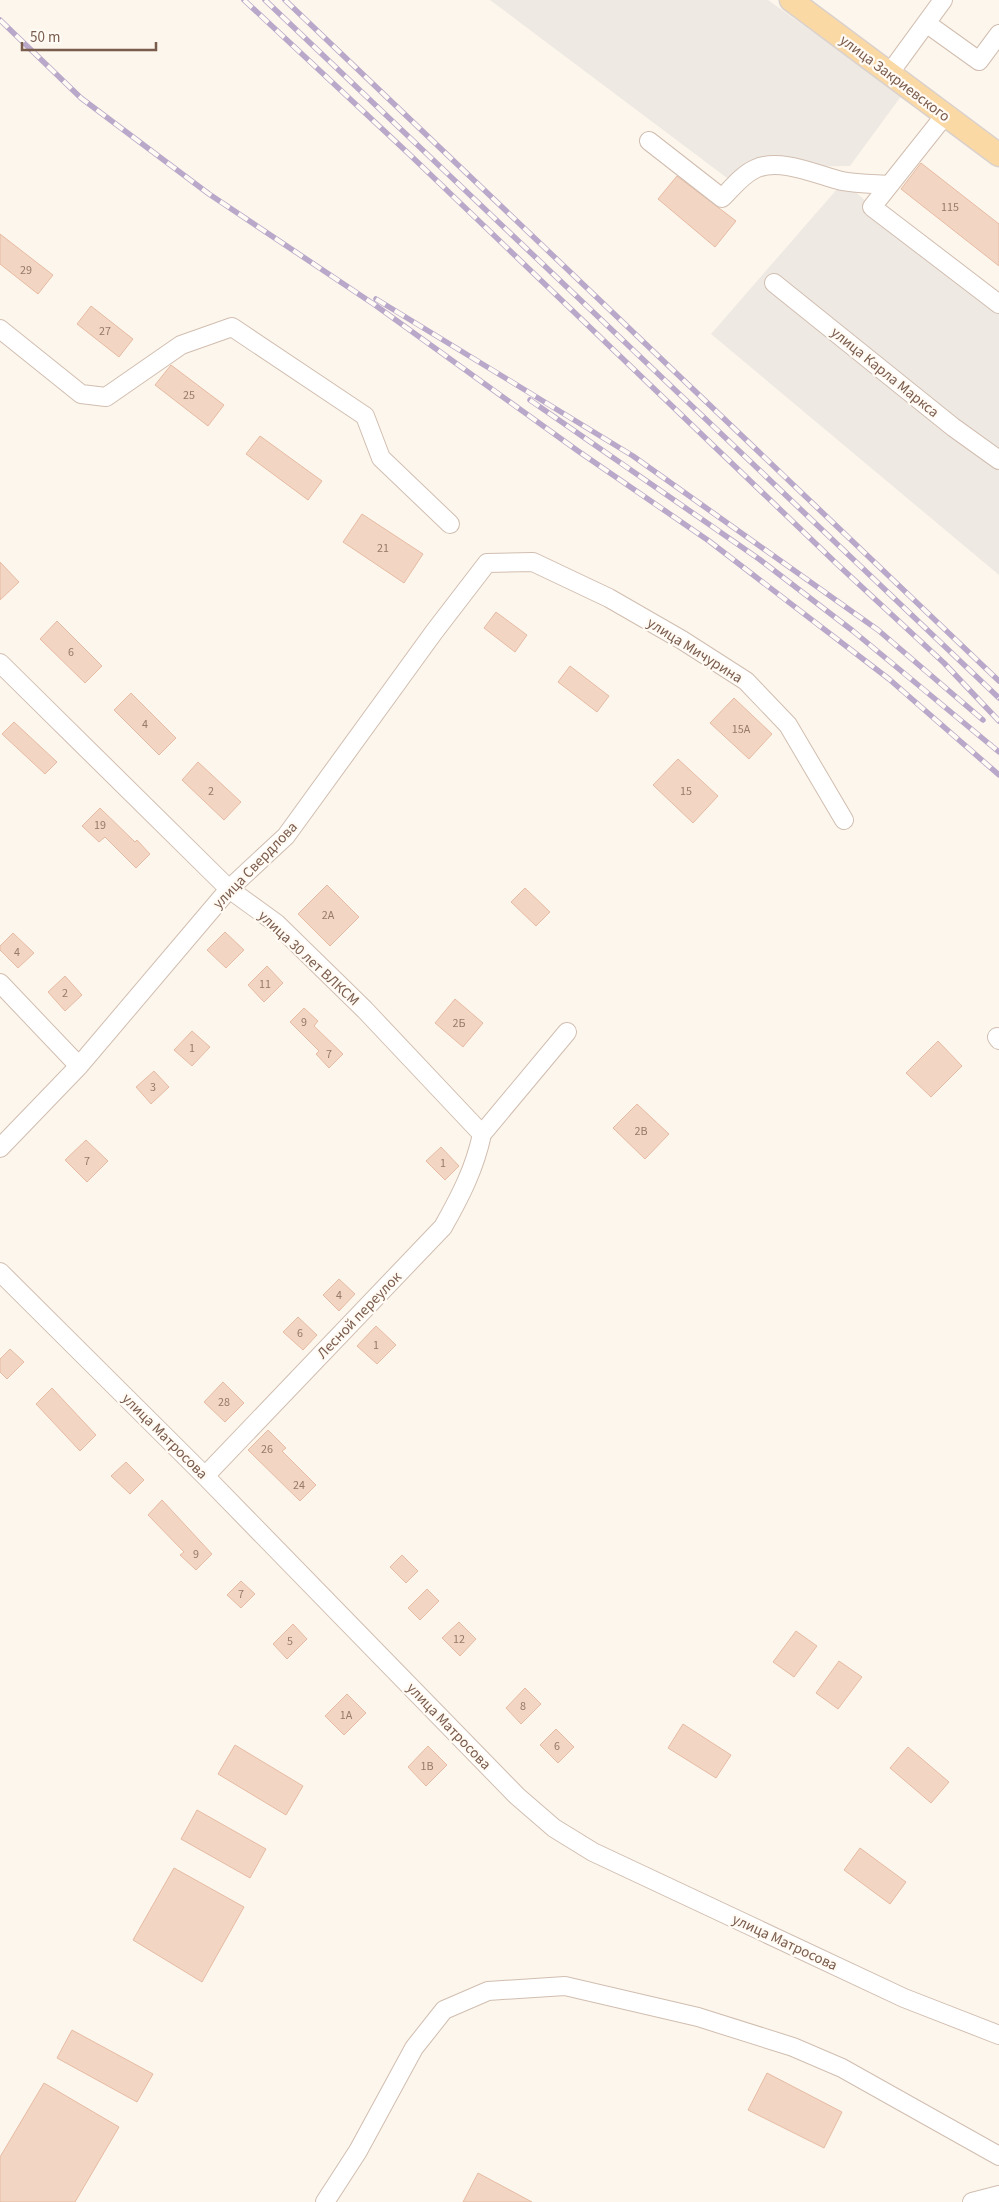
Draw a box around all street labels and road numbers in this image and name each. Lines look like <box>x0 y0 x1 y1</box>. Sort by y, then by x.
street label: улица Закриевского <box>835 30 954 127</box>
street label: улица Карла Маркса <box>826 322 943 423</box>
street label: улица Мичурина <box>643 613 747 688</box>
street label: улица Свердлова <box>208 817 302 914</box>
street label: улица 30 лет ВЛКСМ <box>253 906 364 1011</box>
street label: Лесной переулок <box>312 1267 407 1364</box>
street label: улица Матросова <box>117 1389 212 1484</box>
street label: улица Матросова <box>402 1678 496 1775</box>
street label: улица Матросова <box>729 1909 841 1976</box>

